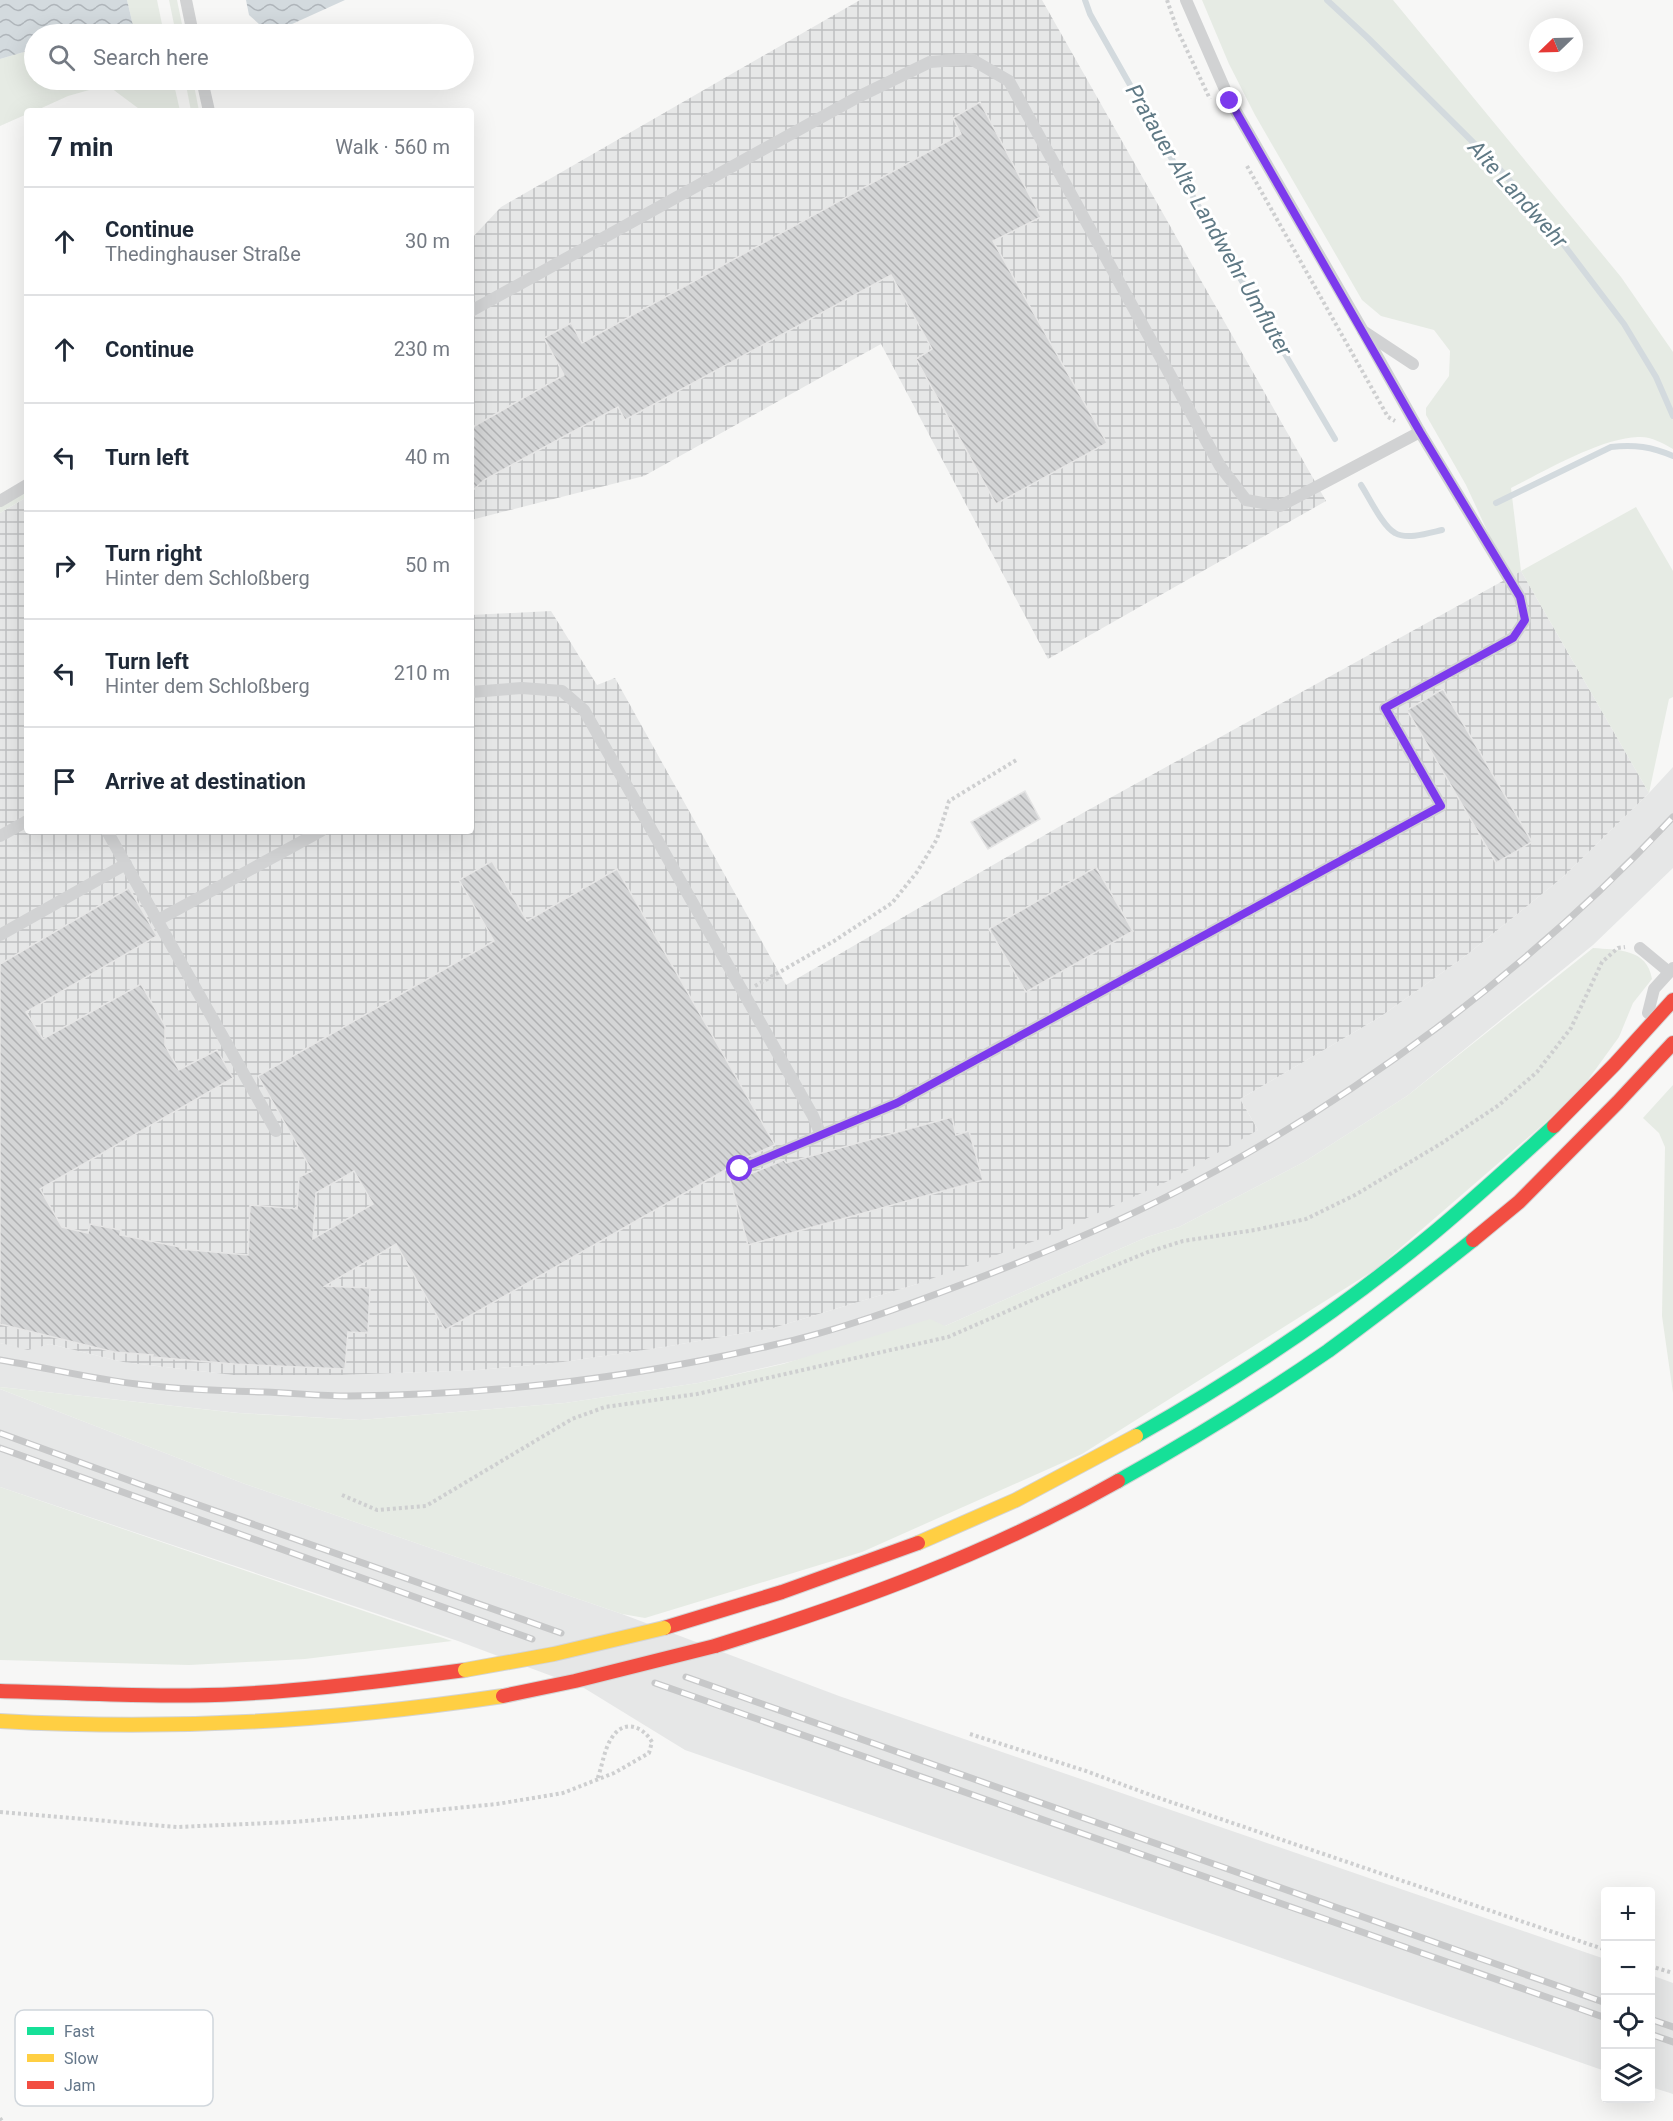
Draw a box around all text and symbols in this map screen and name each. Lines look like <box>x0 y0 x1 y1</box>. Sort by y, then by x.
north arrow <box>1529 18 1583 72</box>
search box <box>24 24 474 90</box>
icon: search <box>45 41 78 74</box>
text: Search here <box>93 45 209 70</box>
water label: Pratauer Alte Landwehr Umfluter <box>1121 80 1298 361</box>
route end <box>1216 87 1242 113</box>
text: 7 min <box>48 132 113 162</box>
water label: Alte Landwehr <box>1463 134 1573 253</box>
text: Walk · 560 m <box>335 135 450 159</box>
text: Continue <box>105 217 194 242</box>
icon: ahead <box>48 225 81 258</box>
text: 30 m <box>405 229 450 253</box>
text: Thedinghauser Straße <box>105 242 301 266</box>
icon: ahead <box>48 333 81 366</box>
text: Continue <box>105 337 194 362</box>
text: 230 m <box>394 337 450 361</box>
icon: left <box>48 441 81 474</box>
text: Turn left <box>105 445 189 470</box>
text: 40 m <box>405 445 450 469</box>
text: Turn right <box>105 541 202 566</box>
icon: right <box>48 549 81 582</box>
text: 50 m <box>405 553 450 577</box>
text: Hinter dem Schloßberg <box>105 566 310 590</box>
text: Turn left <box>105 649 189 674</box>
icon: left <box>48 657 81 690</box>
text: 210 m <box>394 661 450 685</box>
text: Hinter dem Schloßberg <box>105 674 310 698</box>
icon: arrive <box>48 765 81 798</box>
text: Arrive at destination <box>105 769 306 794</box>
route start <box>726 1155 752 1181</box>
map controls <box>1601 1887 1655 2103</box>
button: + <box>1601 1887 1655 1941</box>
button: − <box>1601 1941 1655 1995</box>
button: locate <box>1601 1995 1655 2049</box>
legend <box>15 2010 213 2106</box>
text: Fast <box>64 2022 95 2041</box>
text: Slow <box>64 2049 99 2068</box>
button: layers <box>1601 2049 1655 2103</box>
text: Jam <box>64 2076 96 2095</box>

